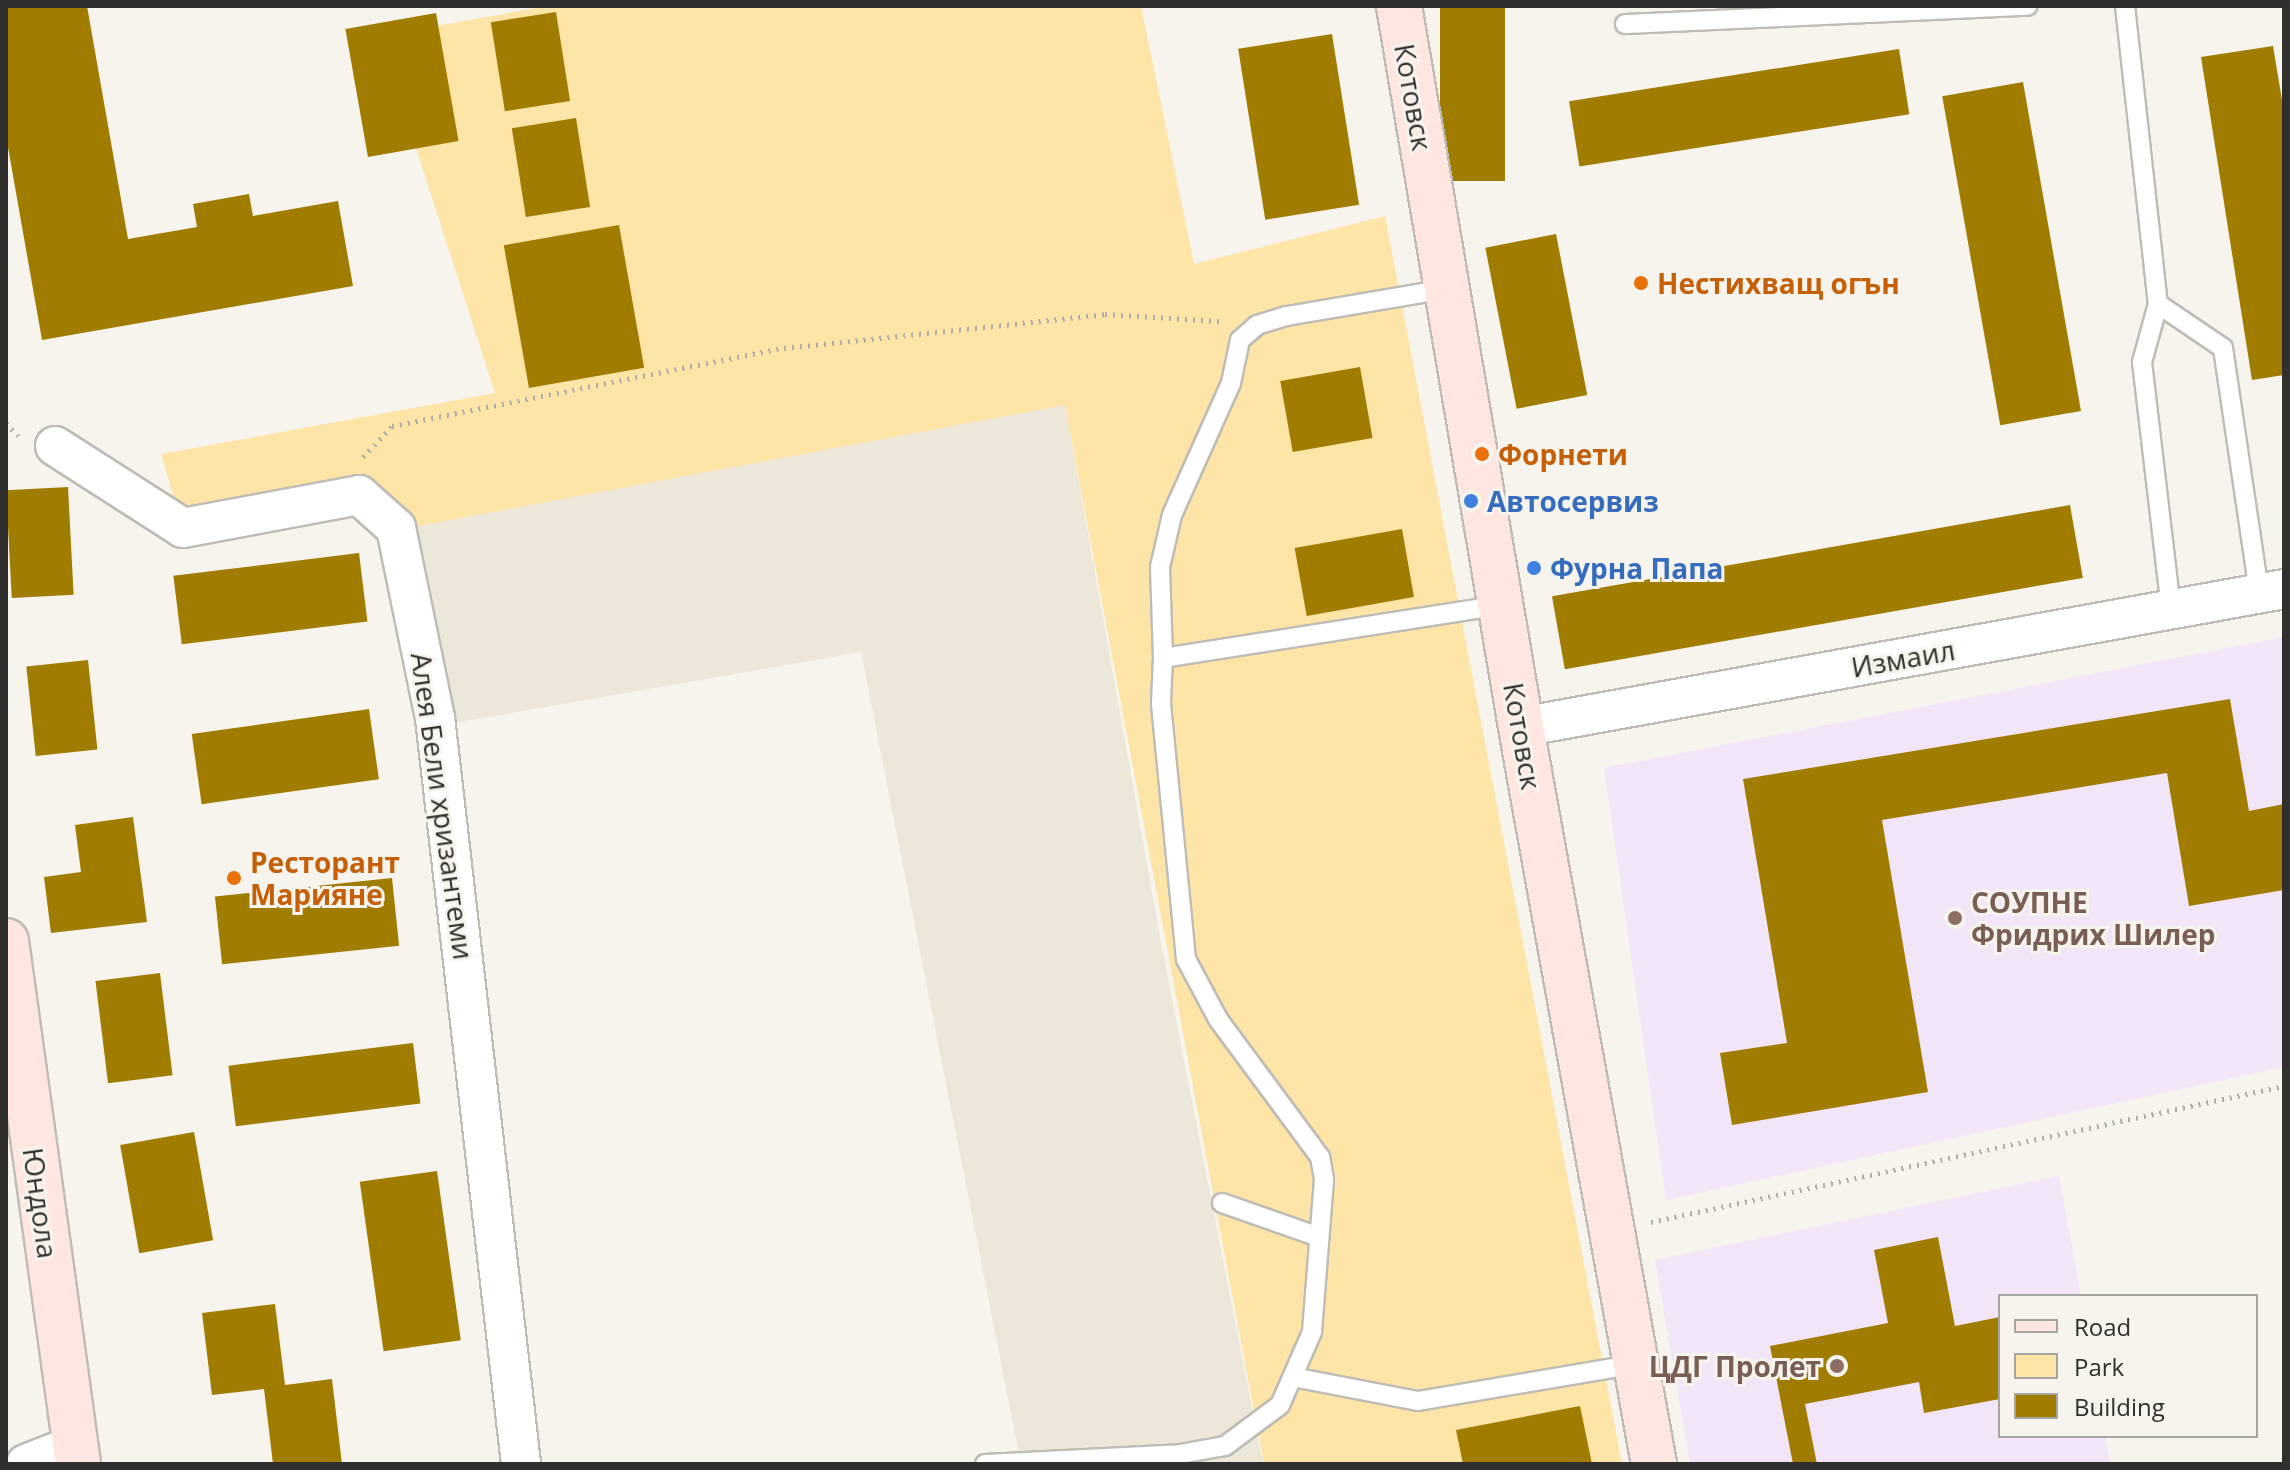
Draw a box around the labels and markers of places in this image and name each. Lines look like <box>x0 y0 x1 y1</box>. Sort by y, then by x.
place label: Нестихващ огън <box>1657 266 1900 300</box>
marker: Нестихващ огън <box>1632 274 1650 292</box>
place label: Форнети <box>1498 437 1628 471</box>
marker: Форнети <box>1473 445 1491 463</box>
place label: Автосервиз <box>1487 484 1659 518</box>
marker: Автосервиз <box>1462 492 1480 510</box>
place label: Фурна Папа <box>1550 551 1723 585</box>
marker: Фурна Папа <box>1525 559 1543 577</box>
place label: Ресторант Марияне <box>250 845 400 911</box>
marker: Ресторант Марияне <box>225 869 243 887</box>
place label: СОУПНЕ Фридрих Шилер <box>1971 885 2216 951</box>
marker: СОУПНЕ Фридрих Шилер <box>1946 909 1964 927</box>
place label: ЦДГ Пролет <box>1649 1349 1821 1383</box>
marker: ЦДГ Пролет <box>1828 1357 1846 1375</box>

